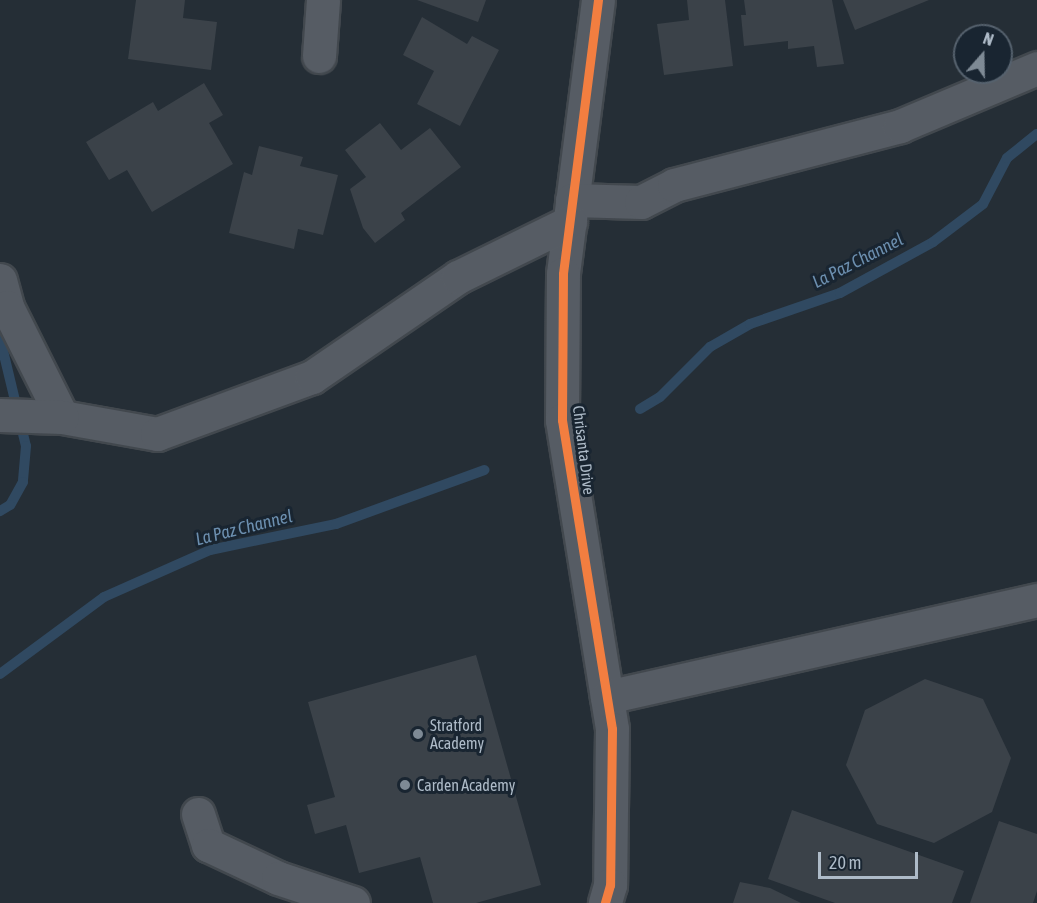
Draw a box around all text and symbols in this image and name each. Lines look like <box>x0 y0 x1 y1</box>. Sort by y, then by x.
north arrow <box>953 24 1013 84</box>
text: N <box>981 29 996 49</box>
water label: La Paz Channel <box>809 229 907 293</box>
street label: Chrisanta Drive <box>569 404 599 496</box>
water label: La Paz Channel <box>193 506 295 550</box>
place label: Stratford Academy <box>430 715 484 753</box>
marker: Stratford Academy <box>411 727 425 741</box>
place label: Carden Academy <box>417 775 515 795</box>
marker: Carden Academy <box>398 778 412 792</box>
scale bar <box>821 840 922 878</box>
text: 20 m <box>829 852 861 873</box>

